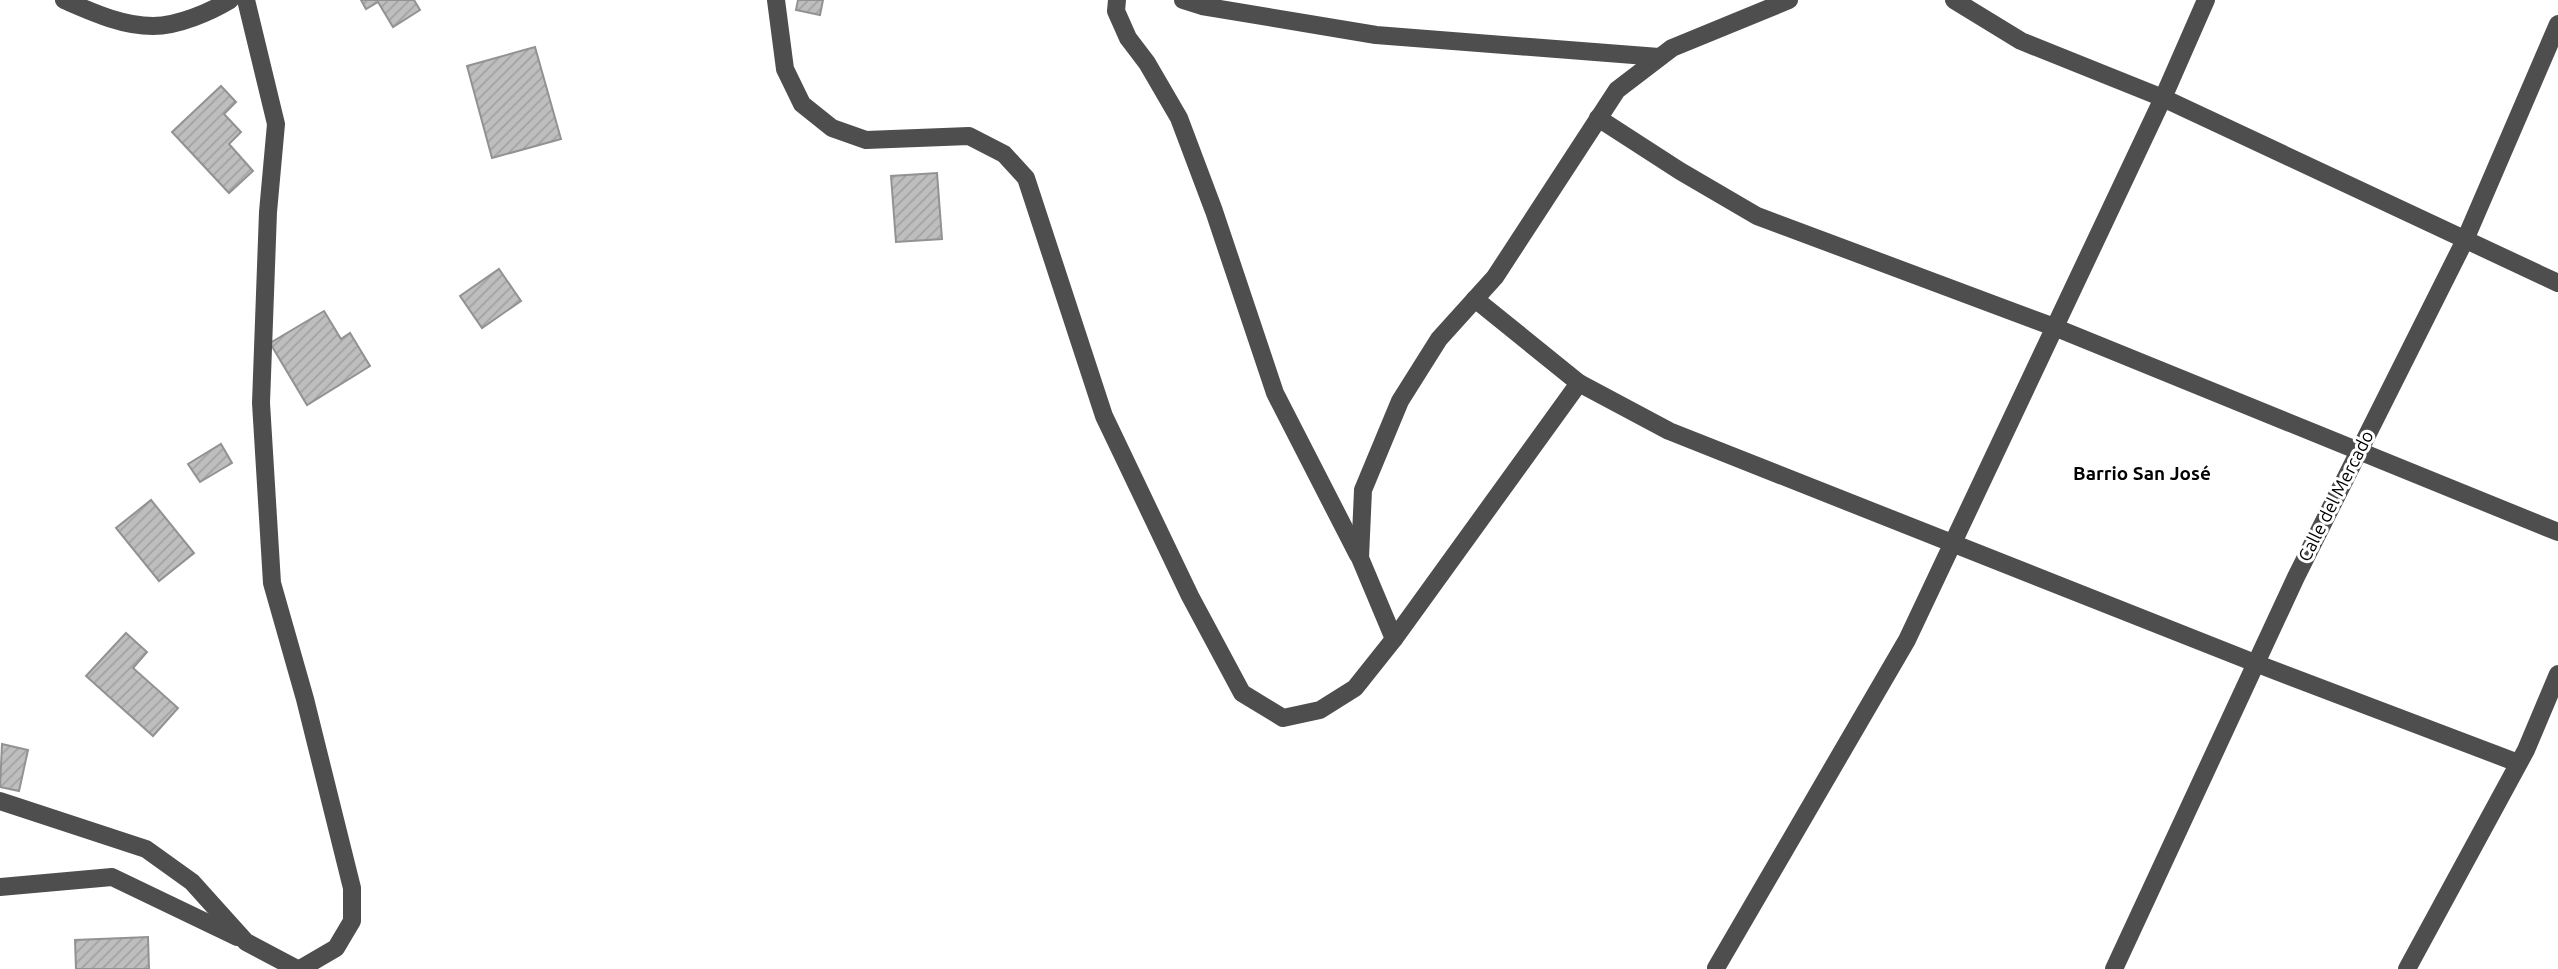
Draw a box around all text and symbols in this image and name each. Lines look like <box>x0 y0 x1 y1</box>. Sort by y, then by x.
street label: Calle del Mercado <box>2293 427 2377 564</box>
district label: Barrio San José <box>2073 462 2211 484</box>

